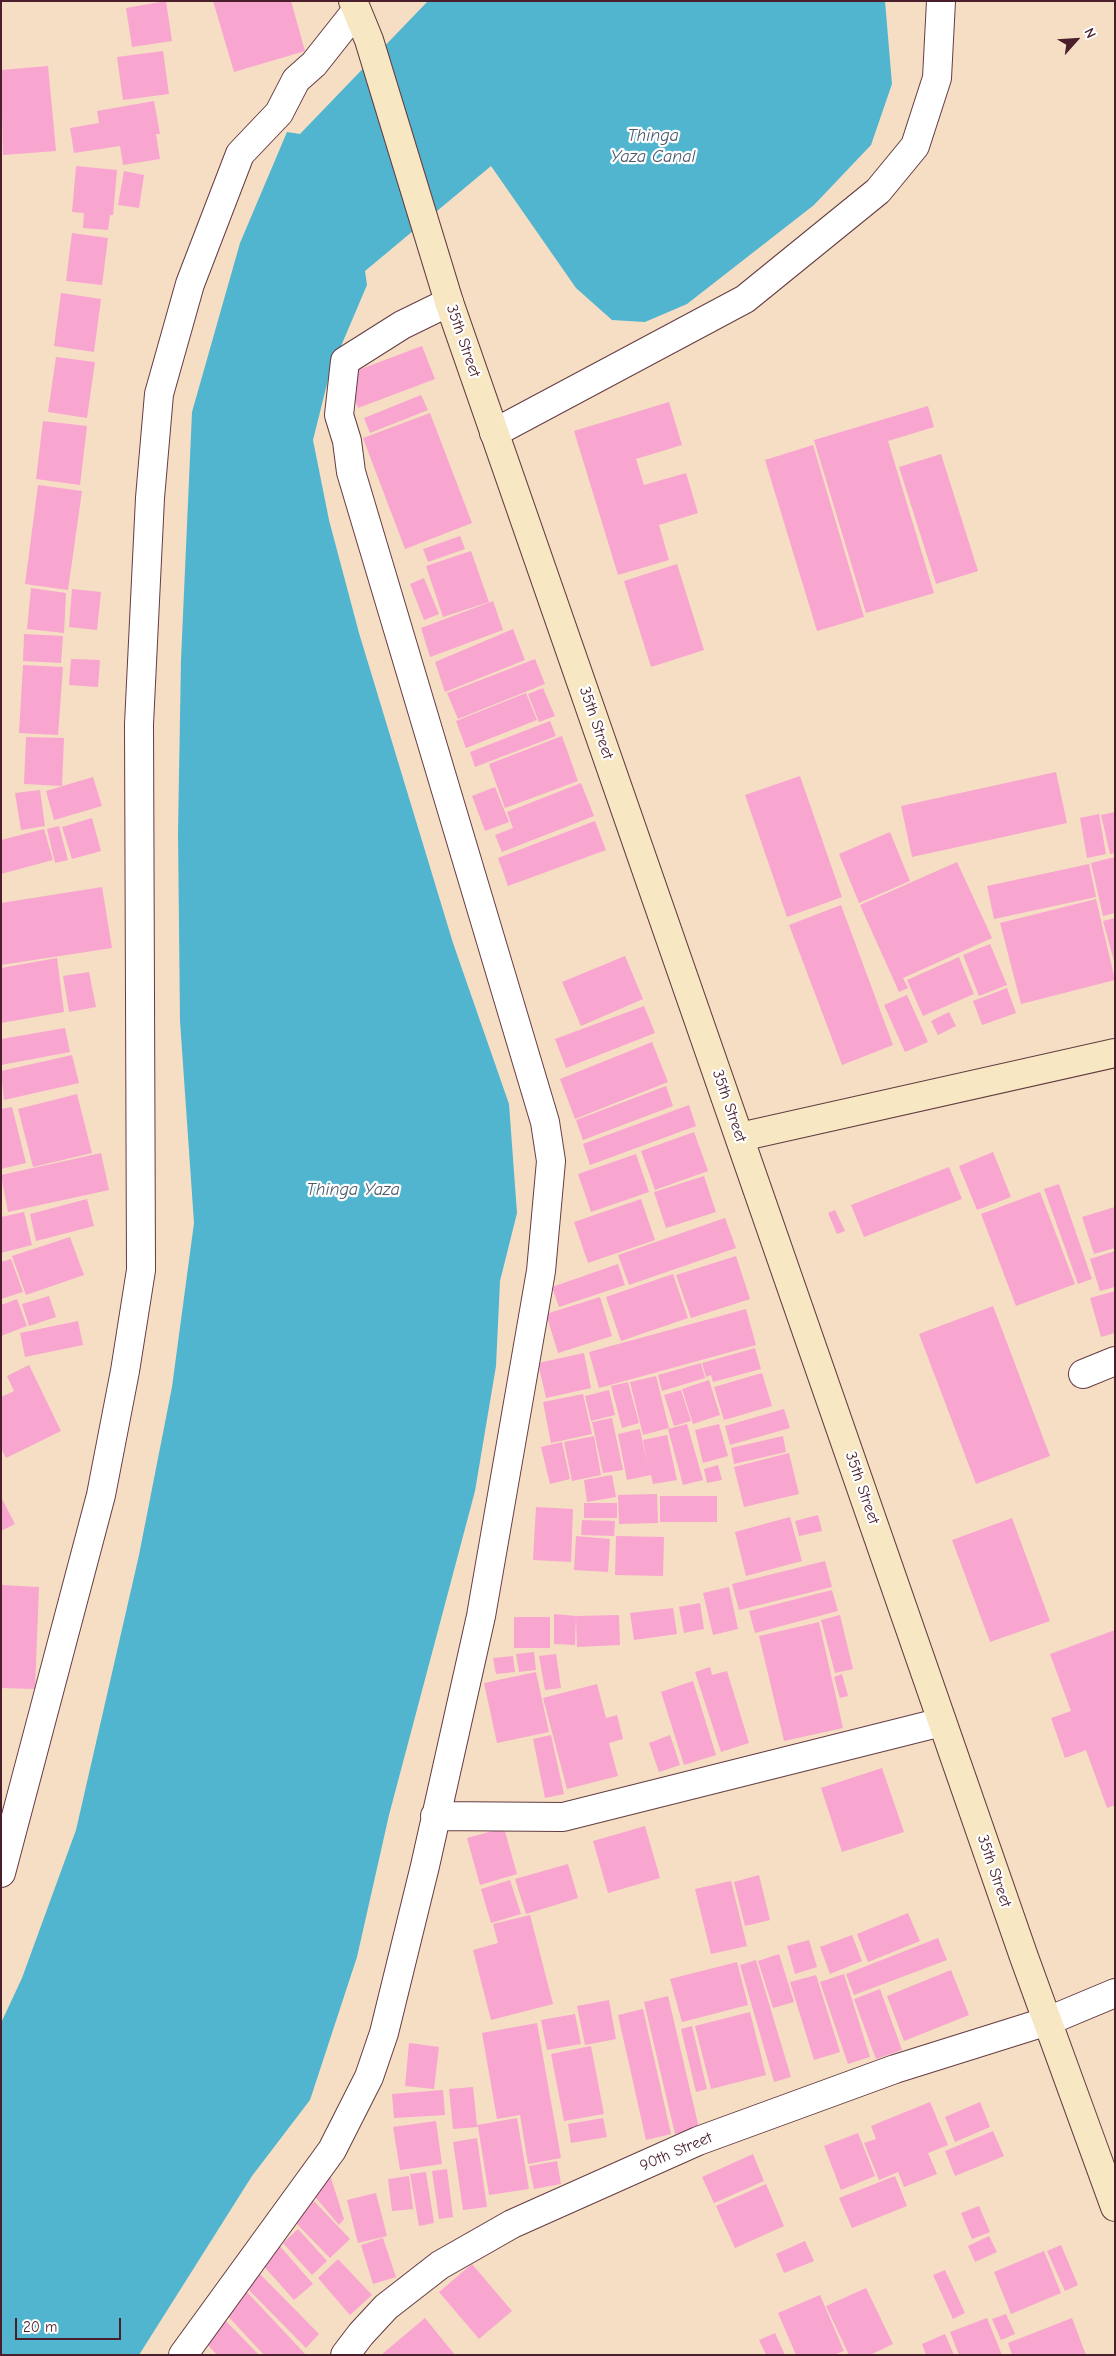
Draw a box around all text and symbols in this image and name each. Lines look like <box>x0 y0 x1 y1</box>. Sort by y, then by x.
north arrow <box>1051 15 1101 65</box>
text: N <box>1080 25 1100 41</box>
water label: Thinga Yaza Canal <box>611 125 695 168</box>
street label: 35th Street <box>442 302 484 380</box>
street label: 35th Street <box>575 684 617 762</box>
street label: 35th Street <box>708 1067 750 1145</box>
water label: Thinga Yaza <box>306 1179 400 1201</box>
street label: 35th Street <box>841 1449 883 1527</box>
street label: 35th Street <box>973 1832 1015 1910</box>
street label: 90th Street <box>637 2128 715 2176</box>
scale bar <box>18 2308 124 2340</box>
text: 20 m <box>23 2318 57 2336</box>

